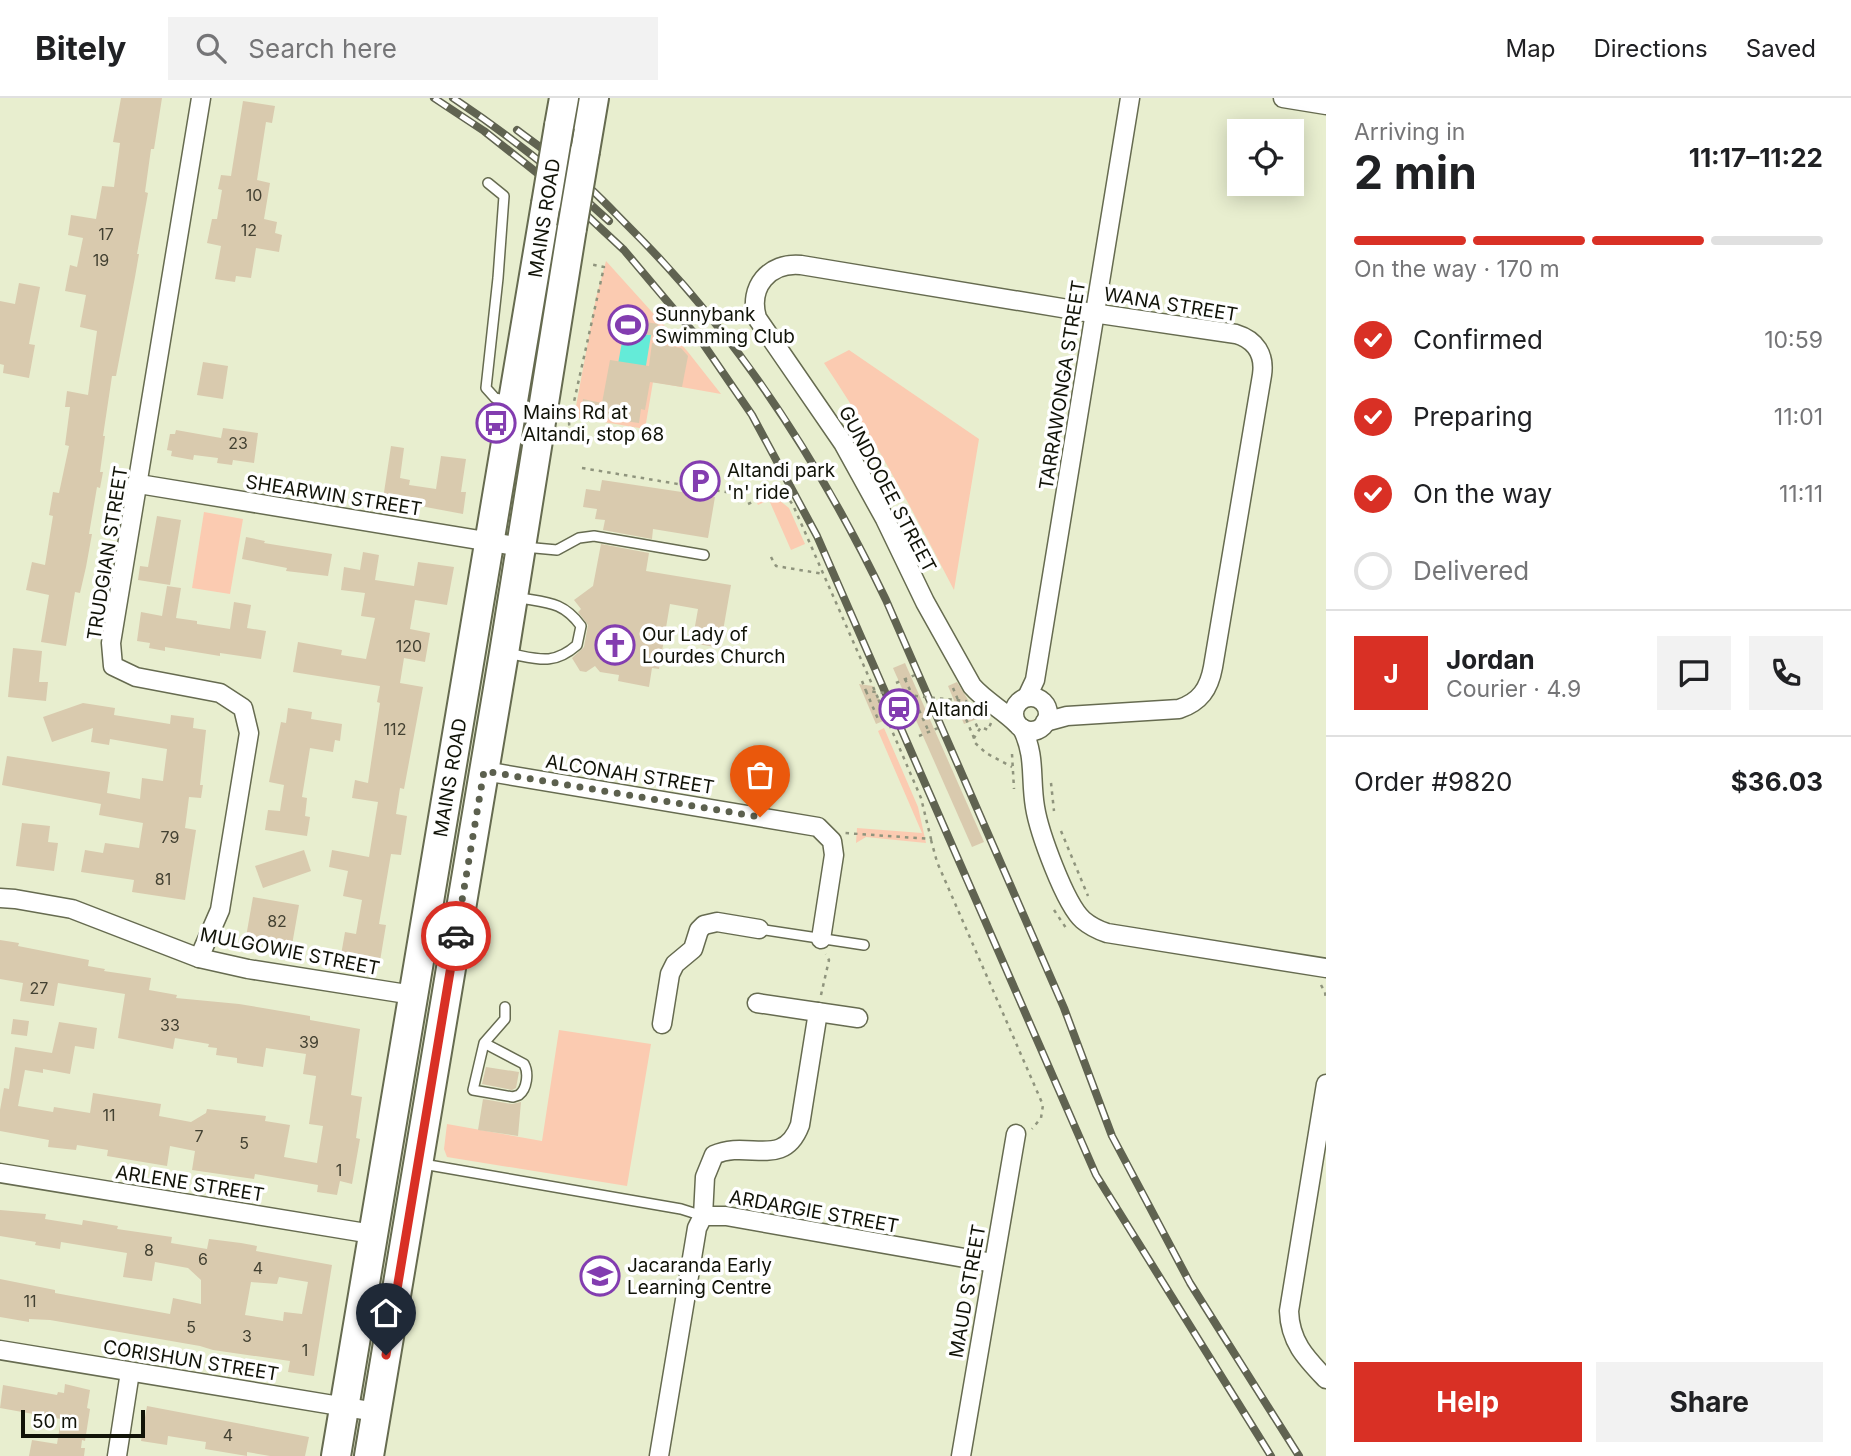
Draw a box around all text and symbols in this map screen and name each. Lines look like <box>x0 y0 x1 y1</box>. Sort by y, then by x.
search box <box>168 17 658 80</box>
text: Bitely <box>35 28 126 68</box>
icon: search <box>192 29 230 67</box>
text: Search here <box>248 33 397 64</box>
text: Map <box>1506 34 1555 63</box>
text: Directions <box>1593 34 1708 63</box>
text: Saved <box>1746 34 1816 63</box>
text: Arriving in <box>1354 118 1465 146</box>
map controls <box>1227 119 1304 196</box>
button: locate <box>1227 119 1304 196</box>
text: 11:17–11:22 <box>1689 142 1823 173</box>
text: 2 min <box>1354 144 1477 200</box>
street label: MAINS ROAD <box>524 157 565 279</box>
house number: 10 <box>246 185 262 205</box>
house number: 12 <box>241 220 257 240</box>
house number: 17 <box>98 224 114 244</box>
house number: 19 <box>93 250 109 270</box>
text: On the way · 170 m <box>1354 255 1560 283</box>
street label: TARRAWONGA STREET <box>1035 279 1090 491</box>
street label: WANA STREET <box>1102 283 1240 326</box>
place label: Sunnybank Swimming Club <box>655 303 795 348</box>
sports icon: Sunnybank Swimming Club <box>607 304 649 346</box>
icon: check <box>1354 321 1392 359</box>
text: Confirmed <box>1413 324 1543 355</box>
text: 10:59 <box>1764 326 1823 354</box>
icon: check <box>1354 398 1392 436</box>
place label: Mains Rd at Altandi, stop 68 <box>523 401 664 446</box>
text: Preparing <box>1413 401 1533 432</box>
bus stop icon: Mains Rd at Altandi, stop 68 <box>475 402 517 444</box>
street label: GUNDOOEE STREET <box>834 402 941 576</box>
text: 11:01 <box>1774 403 1823 431</box>
house number: 23 <box>228 433 248 453</box>
place label: Altandi park 'n' ride <box>727 459 836 504</box>
parking icon: Altandi park 'n' ride <box>679 460 721 502</box>
street label: TRUDGIAN STREET <box>82 464 133 642</box>
street label: SHEARWIN STREET <box>244 470 424 521</box>
icon: check <box>1354 475 1392 513</box>
text: On the way <box>1413 478 1552 509</box>
text: 11:11 <box>1779 480 1823 508</box>
text: Delivered <box>1413 555 1529 586</box>
place label: Our Lady of Lourdes Church <box>642 623 786 668</box>
church icon: Our Lady of Lourdes Church <box>594 624 636 666</box>
house number: 120 <box>396 636 422 656</box>
button: chat <box>1657 636 1731 710</box>
button: phone <box>1749 636 1823 710</box>
text: Jordan <box>1446 644 1535 675</box>
text: J <box>1383 658 1399 689</box>
text: Courier · 4.9 <box>1446 675 1581 703</box>
station icon: Altandi <box>878 688 920 730</box>
place label: Altandi <box>926 698 988 721</box>
street label: MAINS ROAD <box>429 716 472 839</box>
house number: 112 <box>384 719 406 739</box>
pin <box>730 745 790 817</box>
street label: ALCONAH STREET <box>544 750 716 799</box>
icon: bag <box>741 756 779 794</box>
text: Order #9820 <box>1354 766 1512 797</box>
text: $36.03 <box>1731 766 1823 797</box>
house number: 79 <box>161 827 179 847</box>
house number: 81 <box>155 869 171 889</box>
courier <box>421 901 491 971</box>
house number: 82 <box>267 911 287 931</box>
icon: car <box>437 917 475 955</box>
street label: MULGOWIE STREET <box>198 923 382 980</box>
house number: 27 <box>30 978 48 998</box>
house number: 33 <box>160 1015 180 1035</box>
house number: 39 <box>299 1032 319 1052</box>
house number: 11 <box>102 1105 116 1125</box>
house number: 7 <box>194 1126 204 1146</box>
house number: 5 <box>239 1133 249 1153</box>
street label: ARLENE STREET <box>114 1160 266 1207</box>
house number: 1 <box>336 1160 342 1180</box>
street label: ARDARGIE STREET <box>727 1185 900 1238</box>
street label: MAUD STREET <box>944 1223 991 1360</box>
house number: 8 <box>144 1240 154 1260</box>
house number: 6 <box>198 1249 208 1269</box>
place label: Jacaranda Early Learning Centre <box>627 1254 772 1299</box>
school or university icon: Jacaranda Early Learning Centre <box>579 1255 621 1297</box>
house number: 4 <box>253 1258 263 1278</box>
pin <box>356 1283 416 1355</box>
house number: 11 <box>23 1291 37 1311</box>
icon: home <box>367 1294 405 1332</box>
house number: 5 <box>186 1317 196 1337</box>
house number: 3 <box>242 1326 252 1346</box>
street label: CORISHUN STREET <box>101 1335 280 1386</box>
house number: 1 <box>302 1340 308 1360</box>
button: Help <box>1354 1362 1582 1442</box>
button: Share <box>1596 1362 1823 1442</box>
scale bar <box>21 1407 145 1439</box>
text: 50 m <box>32 1410 78 1433</box>
house number: 4 <box>223 1425 233 1445</box>

